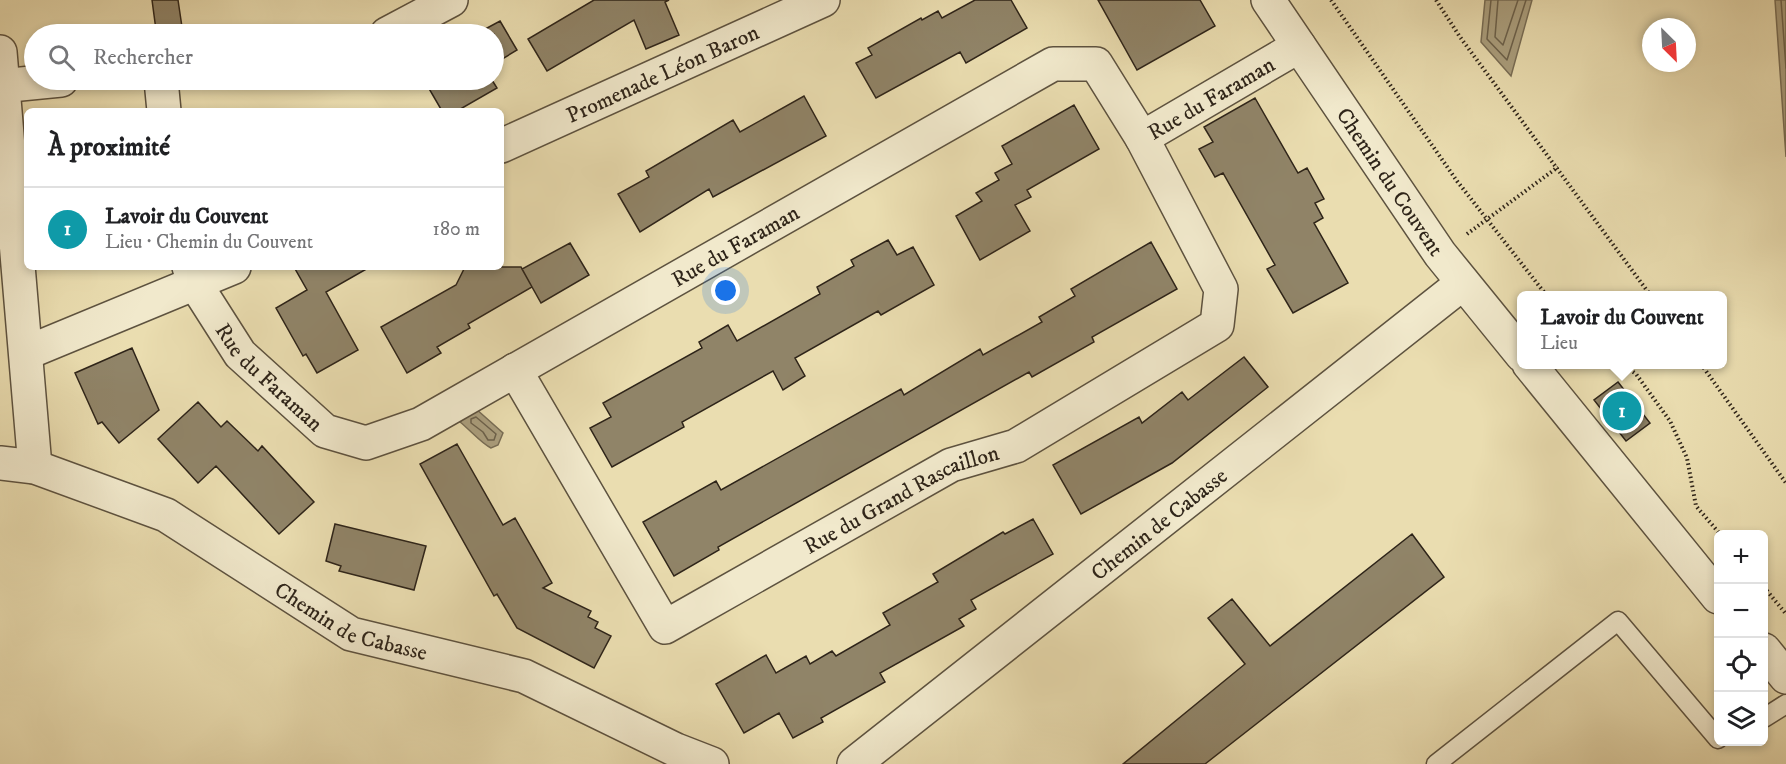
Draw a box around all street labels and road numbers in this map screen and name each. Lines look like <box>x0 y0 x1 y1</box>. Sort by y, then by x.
street label: Promenade Léon Baron <box>562 19 764 130</box>
street label: Rue du Faraman <box>1143 51 1280 147</box>
street label: Chemin du Couvent <box>1330 103 1449 261</box>
street label: Rue du Faraman <box>667 199 805 294</box>
street label: Rue du Faraman <box>209 319 329 438</box>
street label: Rue du Grand Rascaillon <box>799 440 1003 561</box>
street label: Chemin de Cabasse <box>1086 463 1233 587</box>
street label: Chemin de Cabasse <box>269 576 430 667</box>

